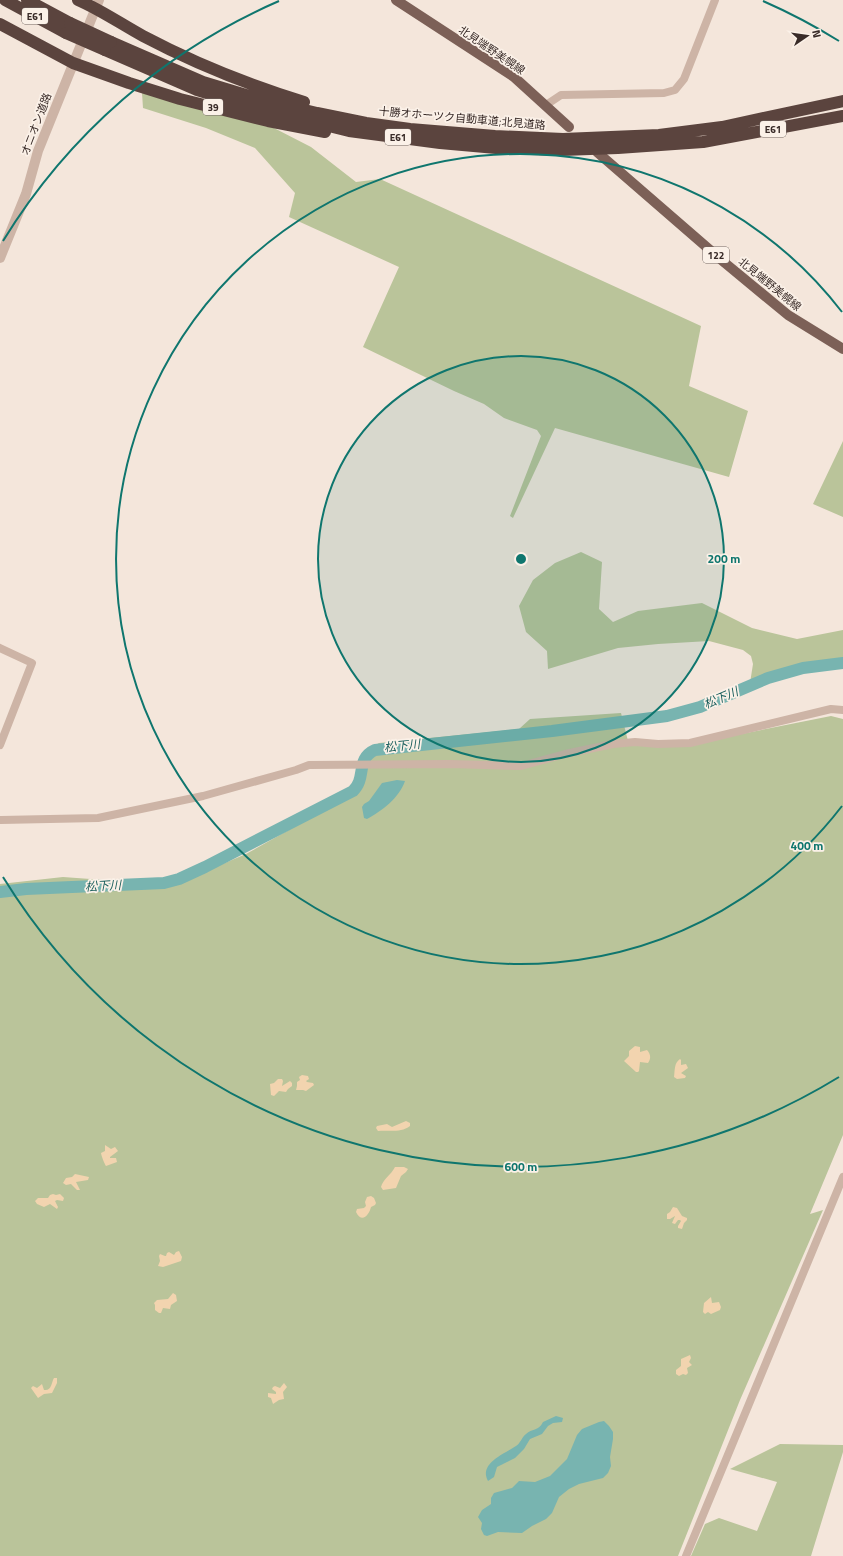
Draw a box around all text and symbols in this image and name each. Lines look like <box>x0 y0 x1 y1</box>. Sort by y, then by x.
road number: E61 <box>22 8 48 24</box>
north arrow <box>787 16 827 56</box>
street label: 北見端野美幌線 <box>456 22 528 78</box>
text: N <box>808 28 825 39</box>
street label: オニオン道路 <box>17 90 55 158</box>
road number: 39 <box>203 99 223 115</box>
street label: 十勝オホーツク自動車道;北見道路 <box>378 103 546 133</box>
road number: E61 <box>760 121 786 137</box>
road number: E61 <box>385 129 411 145</box>
road number: 122 <box>703 247 729 263</box>
street label: 北見端野美幌線 <box>735 254 805 314</box>
text: 200 m <box>708 549 740 568</box>
centre of rings <box>514 552 528 566</box>
water label: 松下川 <box>701 681 743 713</box>
water label: 松下川 <box>383 734 423 757</box>
text: 400 m <box>791 836 823 855</box>
water label: 松下川 <box>84 875 123 896</box>
text: 600 m <box>505 1157 537 1176</box>

